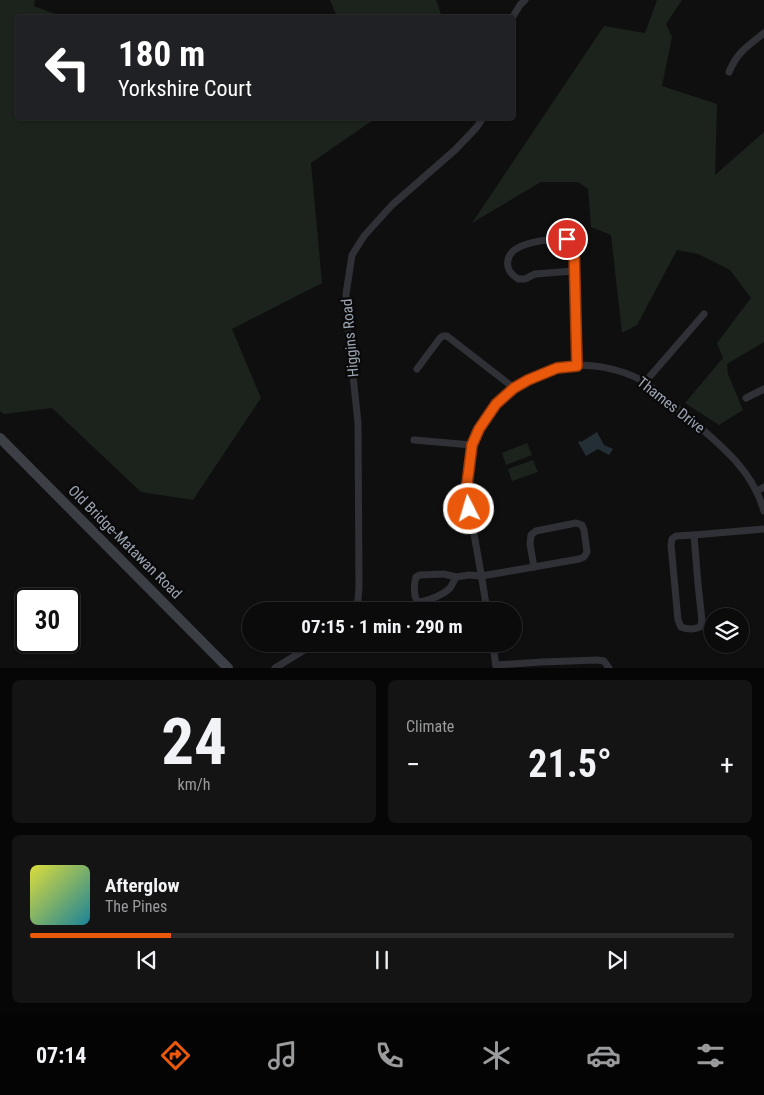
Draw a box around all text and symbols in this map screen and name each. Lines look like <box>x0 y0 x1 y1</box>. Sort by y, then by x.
text: 180 m <box>118 34 205 75</box>
icon: left <box>35 35 100 100</box>
text: Yorkshire Court <box>118 76 252 101</box>
pin <box>546 218 588 260</box>
icon: arrive <box>553 225 581 253</box>
street label: Higgins Road <box>338 298 362 378</box>
street label: Thames Drive <box>634 373 708 437</box>
street label: Old Bridge-Matawan Road <box>65 482 185 602</box>
position arrow <box>442 482 494 534</box>
speed limit sign: 30 <box>15 588 80 653</box>
map controls <box>704 608 749 653</box>
button: layers <box>704 608 749 653</box>
text: 07:15 · 1 min · 290 m <box>301 615 463 638</box>
text: 24 <box>161 704 227 780</box>
text: Climate <box>406 717 454 736</box>
text: 21.5° <box>528 742 612 786</box>
text: − <box>406 748 420 781</box>
text: + <box>720 748 734 781</box>
text: km/h <box>178 775 210 794</box>
text: Afterglow <box>105 874 179 897</box>
text: The Pines <box>105 897 167 916</box>
icon: previous <box>133 946 161 974</box>
icon: pause <box>368 946 396 974</box>
icon: next <box>603 946 631 974</box>
icon: directions <box>158 1038 193 1073</box>
icon: music <box>265 1038 300 1073</box>
icon: phone <box>372 1038 407 1073</box>
icon: climate <box>479 1038 514 1073</box>
icon: car <box>586 1038 621 1073</box>
icon: filters <box>693 1038 728 1073</box>
text: 07:14 <box>36 1043 86 1068</box>

